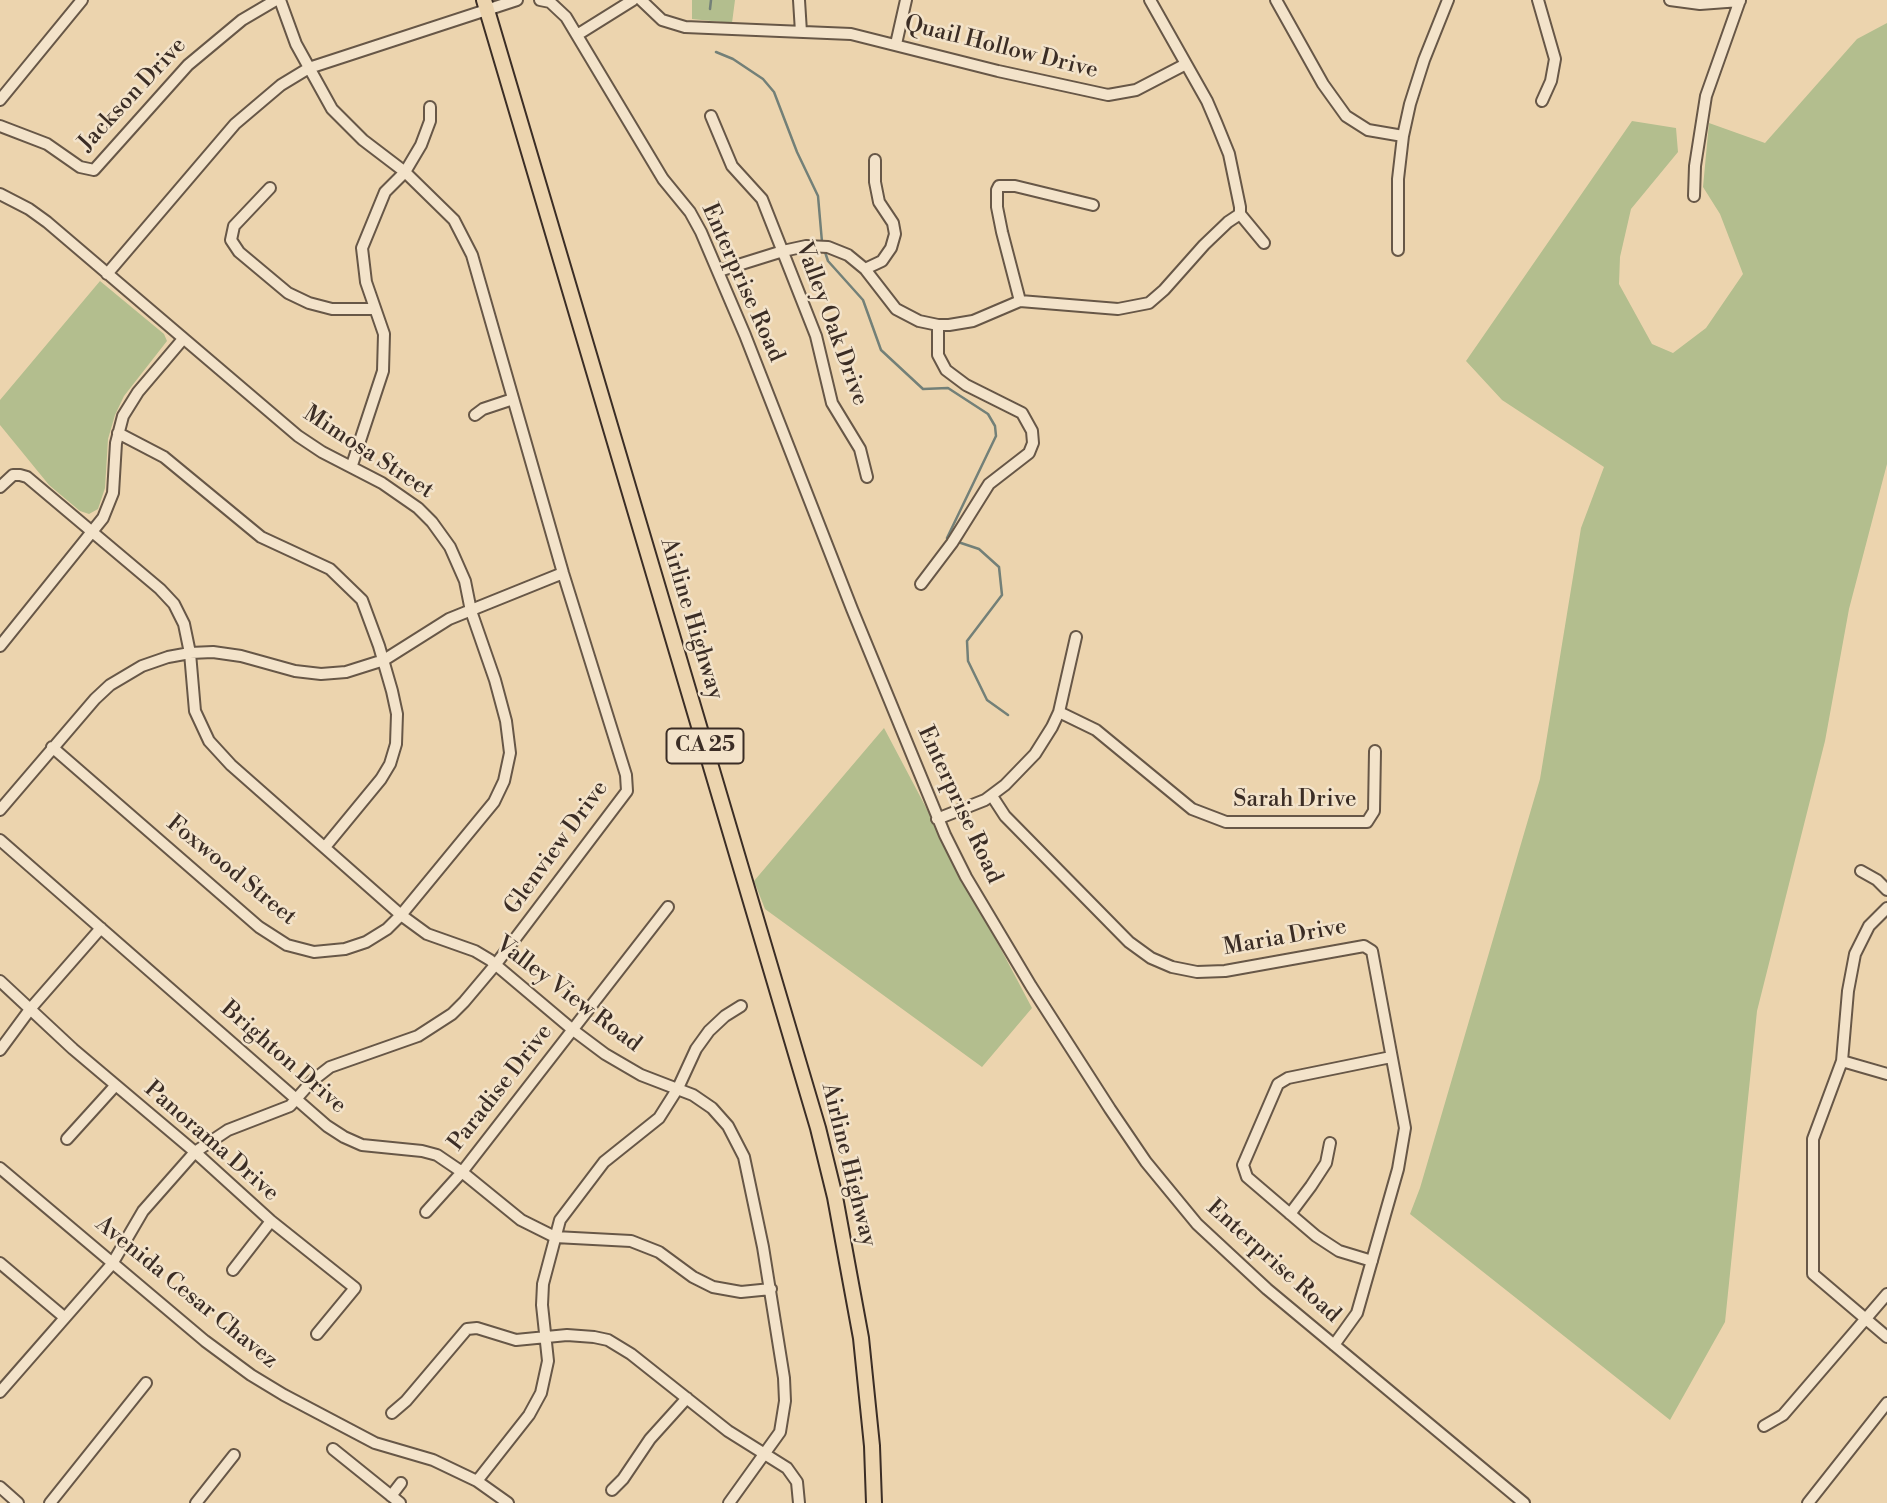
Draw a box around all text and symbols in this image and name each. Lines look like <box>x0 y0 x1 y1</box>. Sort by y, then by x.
street label: Quail Hollow Drive <box>901 11 1101 85</box>
street label: Jackson Drive <box>73 32 193 158</box>
street label: Enterprise Road <box>695 199 789 367</box>
street label: Valley Oak Drive <box>789 238 873 410</box>
street label: Mimosa Street <box>298 401 438 505</box>
street label: Airline Highway <box>653 535 729 703</box>
street label: Enterprise Road <box>910 722 1008 888</box>
road number: CA 25 <box>666 728 744 764</box>
street label: Glenview Drive <box>499 776 615 920</box>
street label: Sarah Drive <box>1233 786 1357 814</box>
street label: Foxwood Street <box>160 810 302 932</box>
street label: Maria Drive <box>1221 914 1349 962</box>
street label: Valley View Road <box>490 931 646 1059</box>
street label: Brighton Drive <box>214 996 352 1120</box>
street label: Paradise Drive <box>443 1019 559 1157</box>
street label: Panorama Drive <box>138 1076 284 1208</box>
street label: Airline Highway <box>814 1080 882 1250</box>
street label: Enterprise Road <box>1200 1195 1346 1329</box>
street label: Avenida Cesar Chavez <box>89 1211 283 1375</box>

